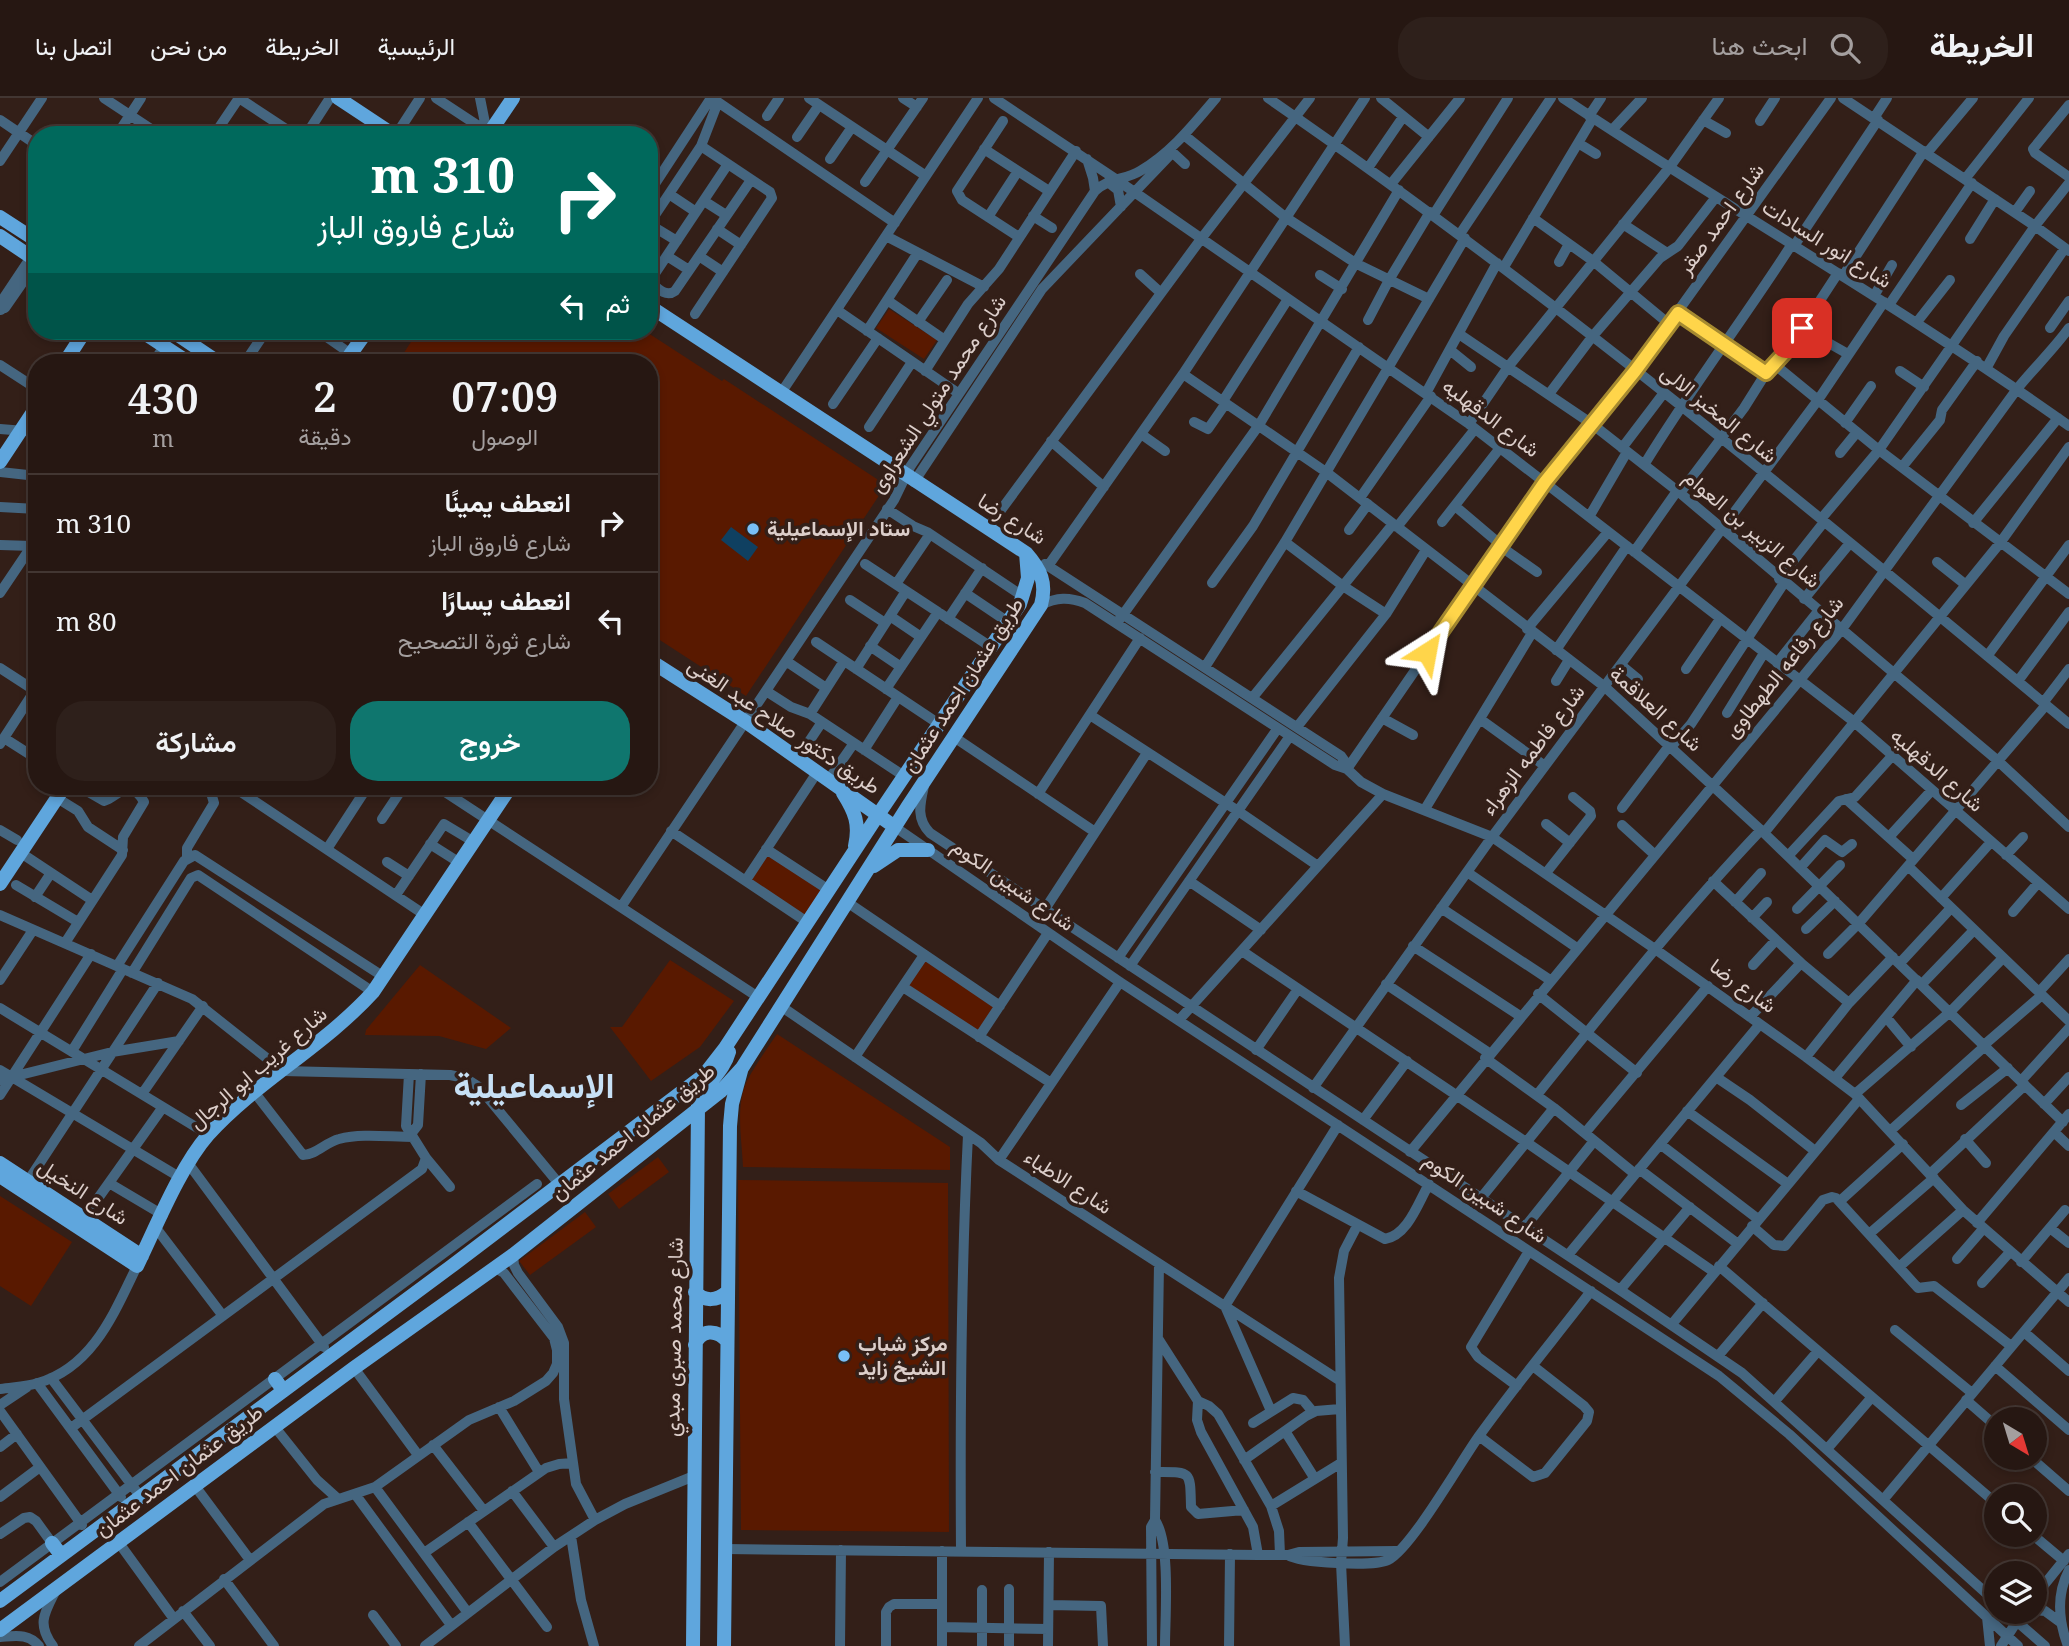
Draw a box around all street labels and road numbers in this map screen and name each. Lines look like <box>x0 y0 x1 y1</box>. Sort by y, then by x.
street label: شارع احمد صقر <box>1670 157 1771 281</box>
street label: شارع انور السادات <box>1757 192 1898 295</box>
street label: شارع محمد متولي الشعراوى <box>862 289 1015 500</box>
street label: شارع المخبز الالى <box>1655 358 1784 470</box>
street label: شارع الدقهليه <box>1437 371 1546 464</box>
street label: شارع الزبير بن العوام <box>1678 463 1827 595</box>
street label: شارع رضا <box>972 486 1052 551</box>
street label: شارع رفاعه الطهطاوى <box>1717 589 1850 744</box>
street label: طريق عثمان احمد عثمان <box>895 591 1029 777</box>
street label: طريق دكتور صلاح عبد الغنى <box>682 650 886 801</box>
street label: شارع العلاقمة <box>1604 659 1709 758</box>
street label: شارع فاطمه الزهراء <box>1474 678 1591 821</box>
street label: شارع الدقهليه <box>1884 721 1990 818</box>
street label: شارع شبين الكوم <box>946 831 1081 938</box>
street label: شارع رضا <box>1704 951 1783 1020</box>
street label: شارع غريب ابو الرجال <box>182 999 333 1136</box>
street label: طريق عثمان احمد عثمان <box>544 1056 720 1206</box>
street label: شارع الاطباء <box>1019 1142 1118 1221</box>
street label: شارع شبين الكوم <box>1417 1145 1553 1250</box>
street label: شارع النخيل <box>32 1152 134 1232</box>
street label: شارع محمد صبرى مبدي <box>657 1237 693 1437</box>
street label: طريق عثمان احمد عثمان <box>89 1398 268 1543</box>

